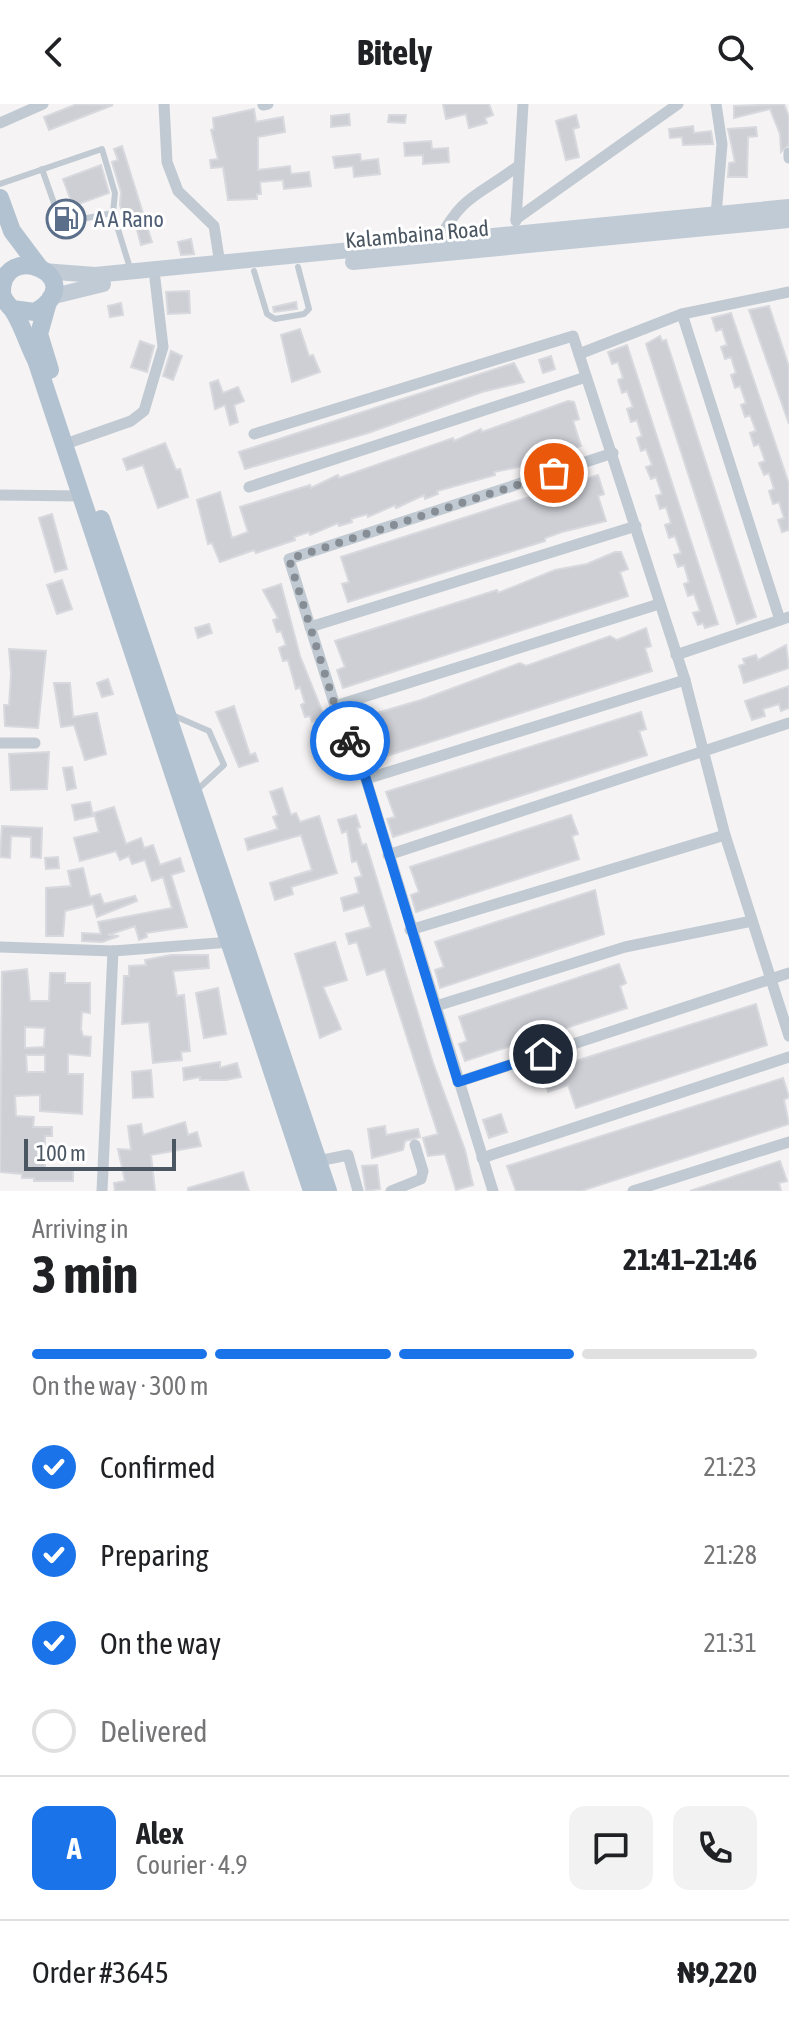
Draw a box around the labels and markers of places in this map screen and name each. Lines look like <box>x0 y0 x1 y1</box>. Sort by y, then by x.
fuel station icon: A A Rano <box>45 198 87 240</box>
place label: A A Rano <box>94 206 164 232</box>
pin <box>520 439 588 507</box>
pin <box>509 1020 577 1088</box>

